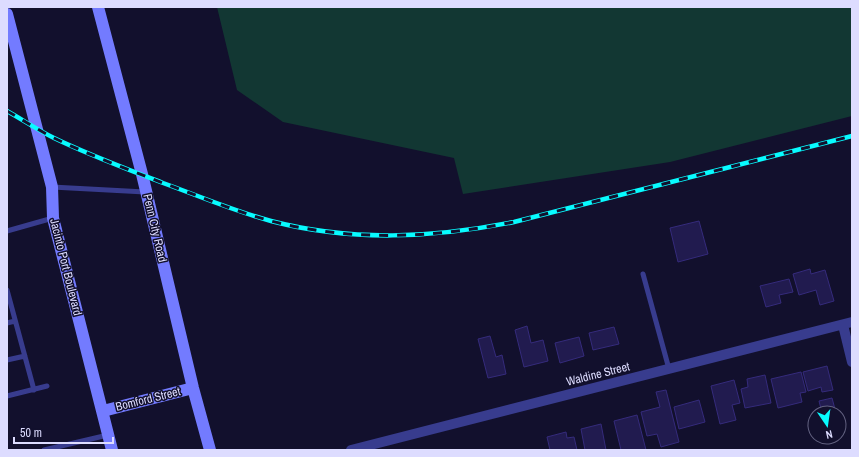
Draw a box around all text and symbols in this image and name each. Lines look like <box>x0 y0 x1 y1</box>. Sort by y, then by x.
street label: Penn City Road <box>139 192 171 264</box>
street label: Jacinto Port Boulevard <box>46 217 86 317</box>
street label: Waldine Street <box>565 358 632 390</box>
street label: Bomford Street <box>114 383 182 415</box>
north arrow <box>807 405 847 445</box>
scale bar <box>14 419 113 445</box>
text: 50 m <box>20 425 42 441</box>
text: N <box>825 427 834 442</box>

